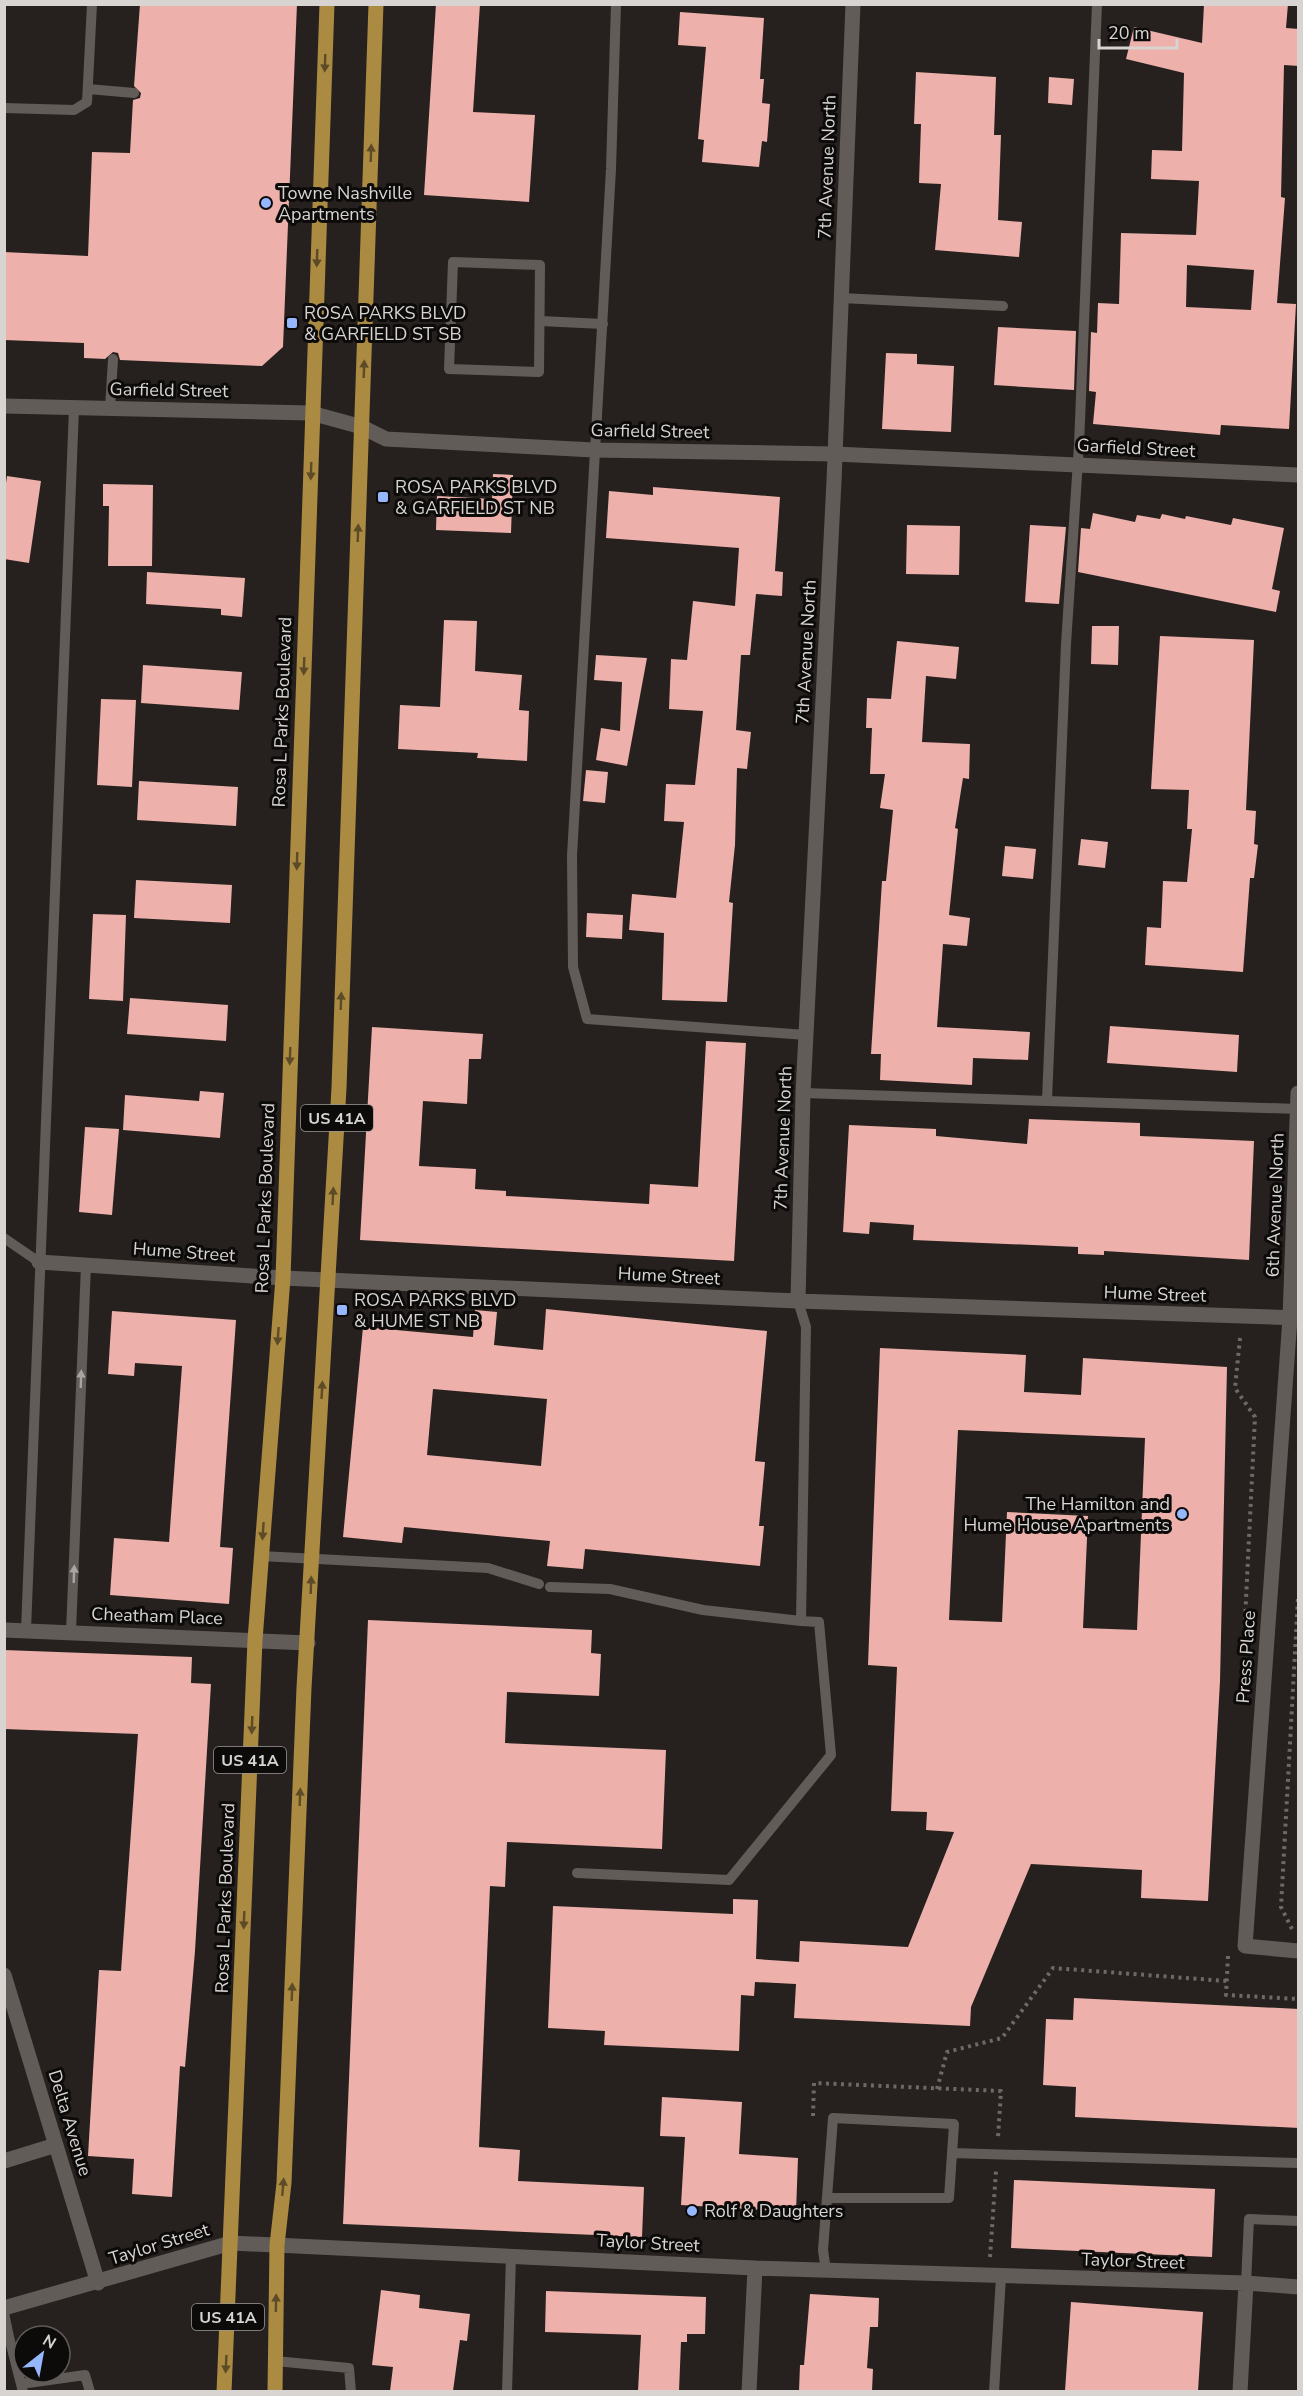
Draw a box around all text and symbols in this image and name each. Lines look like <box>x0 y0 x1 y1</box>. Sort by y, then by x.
scale bar <box>1099 12 1177 50</box>
text: 20 m <box>1108 21 1150 45</box>
one-way arrow <box>321 53 330 72</box>
street label: 7th Avenue North <box>812 94 842 240</box>
one-way arrow <box>366 143 376 162</box>
place label: Towne Nashville Apartments <box>278 181 412 226</box>
marker: Towne Nashville Apartments <box>259 196 273 210</box>
one-way arrow <box>313 248 322 267</box>
place label: ROSA PARKS BLVD & GARFIELD ST SB <box>304 301 466 346</box>
marker: ROSA PARKS BLVD & GARFIELD ST SB <box>285 316 299 330</box>
one-way arrow <box>359 359 368 378</box>
street label: Garfield Street <box>109 377 229 403</box>
street label: Garfield Street <box>590 418 710 444</box>
street label: Garfield Street <box>1076 433 1197 463</box>
one-way arrow <box>306 462 315 481</box>
place label: ROSA PARKS BLVD & GARFIELD ST NB <box>395 475 557 520</box>
marker: ROSA PARKS BLVD & GARFIELD ST NB <box>376 490 390 504</box>
one-way arrow <box>353 523 362 542</box>
street label: 7th Avenue North <box>790 579 822 725</box>
street label: Rosa L Parks Boulevard <box>267 616 297 808</box>
one-way arrow <box>299 656 308 675</box>
one-way arrow <box>292 851 301 870</box>
one-way arrow <box>337 991 346 1010</box>
one-way arrow <box>285 1046 294 1065</box>
street label: 7th Avenue North <box>768 1065 798 1211</box>
street label: Rosa L Parks Boulevard <box>250 1102 280 1294</box>
road number: US 41A <box>301 1105 373 1131</box>
street label: 6th Avenue North <box>1260 1132 1290 1278</box>
one-way arrow <box>328 1186 337 1205</box>
street label: Hume Street <box>132 1236 237 1268</box>
street label: Hume Street <box>617 1261 722 1291</box>
street label: Hume Street <box>1103 1280 1207 1308</box>
place label: ROSA PARKS BLVD & HUME ST NB <box>354 1288 516 1333</box>
marker: ROSA PARKS BLVD & HUME ST NB <box>335 1303 349 1317</box>
one-way arrow <box>273 1327 283 1346</box>
one-way arrow <box>77 1369 86 1388</box>
one-way arrow <box>317 1381 326 1400</box>
place label: The Hamilton and Hume House Apartments <box>963 1492 1170 1537</box>
marker: The Hamilton and Hume House Apartments <box>1175 1507 1189 1521</box>
one-way arrow <box>259 1521 268 1540</box>
one-way arrow <box>69 1564 78 1583</box>
one-way arrow <box>306 1575 315 1594</box>
street label: Cheatham Place <box>91 1602 223 1630</box>
street label: Press Place <box>1231 1610 1261 1704</box>
one-way arrow <box>247 1716 256 1735</box>
road number: US 41A <box>214 1747 286 1773</box>
one-way arrow <box>295 1788 304 1807</box>
street label: Rosa L Parks Boulevard <box>210 1802 240 1994</box>
one-way arrow <box>239 1911 249 1930</box>
one-way arrow <box>287 1983 296 2002</box>
street label: Delta Avenue <box>42 2067 98 2179</box>
one-way arrow <box>278 2178 288 2197</box>
place label: Rolf & Daughters <box>704 2199 843 2223</box>
marker: Rolf & Daughters <box>685 2204 699 2218</box>
street label: Taylor Street <box>106 2217 213 2271</box>
street label: Taylor Street <box>596 2228 701 2258</box>
street label: Taylor Street <box>1081 2247 1186 2275</box>
one-way arrow <box>271 2294 281 2313</box>
road number: US 41A <box>192 2304 264 2330</box>
north arrow <box>12 2324 72 2384</box>
text: N <box>38 2329 60 2355</box>
one-way arrow <box>221 2355 230 2374</box>

